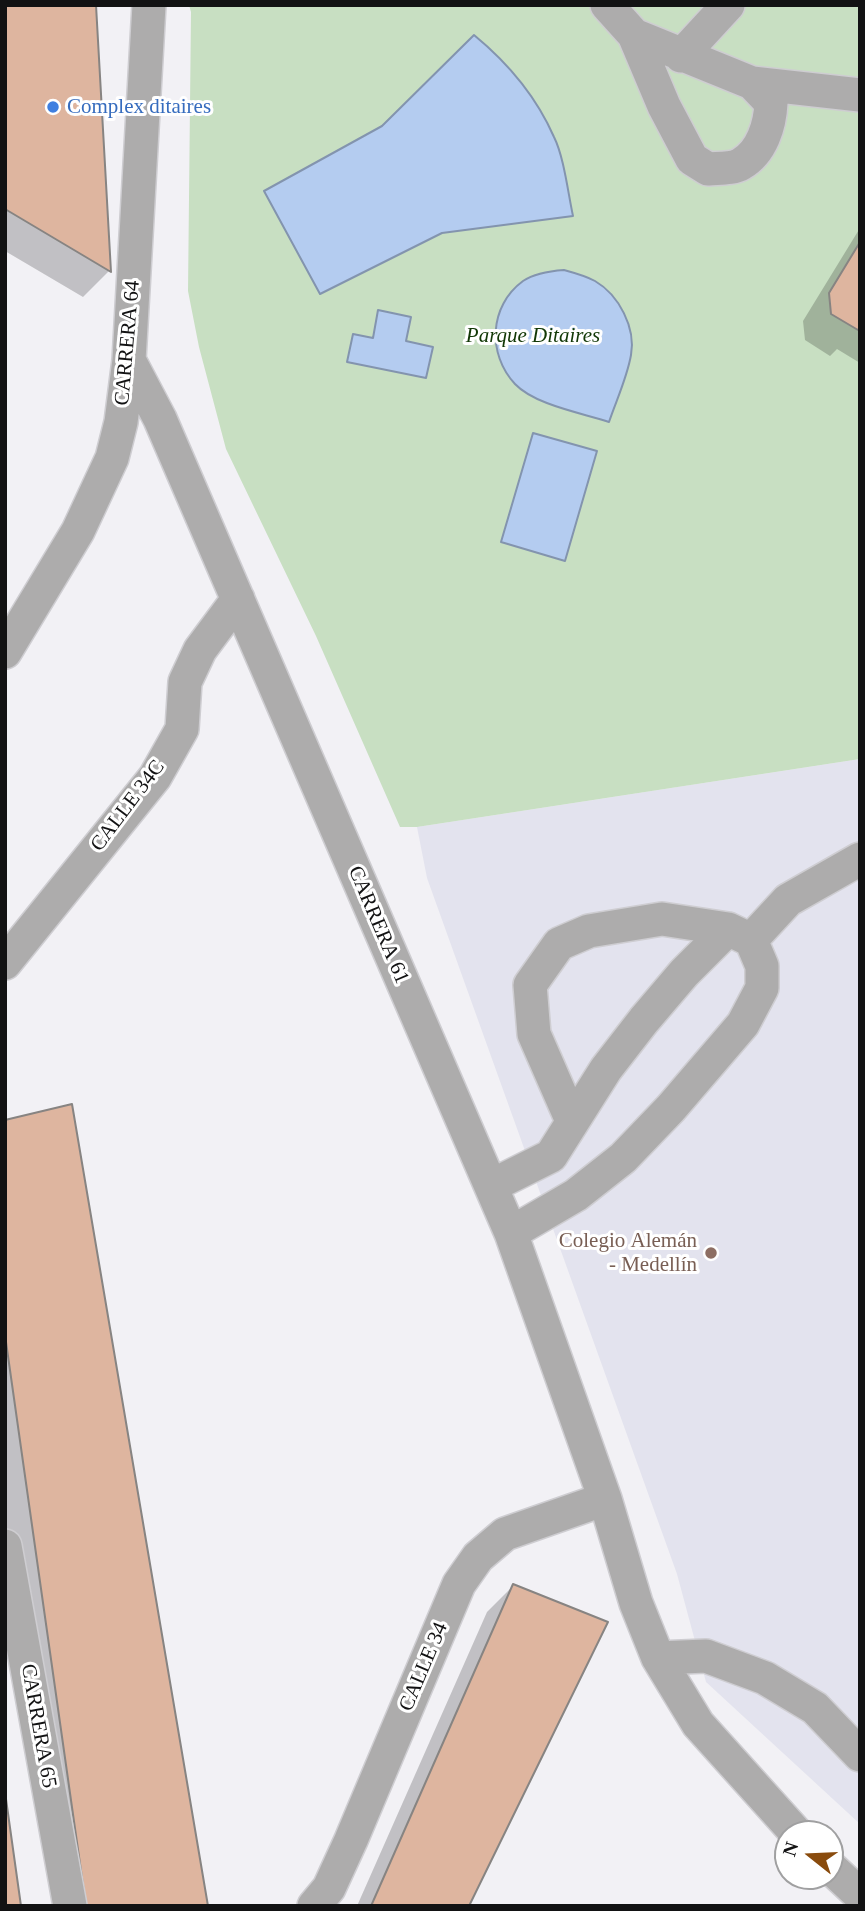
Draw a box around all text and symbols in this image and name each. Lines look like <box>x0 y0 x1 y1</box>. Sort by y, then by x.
place label: Complex ditaires <box>67 94 211 120</box>
marker: Complex ditaires <box>45 99 61 115</box>
street label: CARRERA 64 <box>110 279 146 407</box>
park label: Parque Ditaires <box>466 323 600 349</box>
street label: CALLE 34C <box>85 755 171 857</box>
street label: CARRERA 61 <box>342 862 414 988</box>
place label: Colegio Alemán - Medellín <box>559 1228 697 1278</box>
marker: Colegio Alemán - Medellín <box>703 1245 719 1261</box>
street label: CALLE 34 <box>394 1619 454 1715</box>
street label: CARRERA 65 <box>15 1662 61 1790</box>
north arrow <box>774 1820 844 1890</box>
text: N <box>778 1839 803 1859</box>

